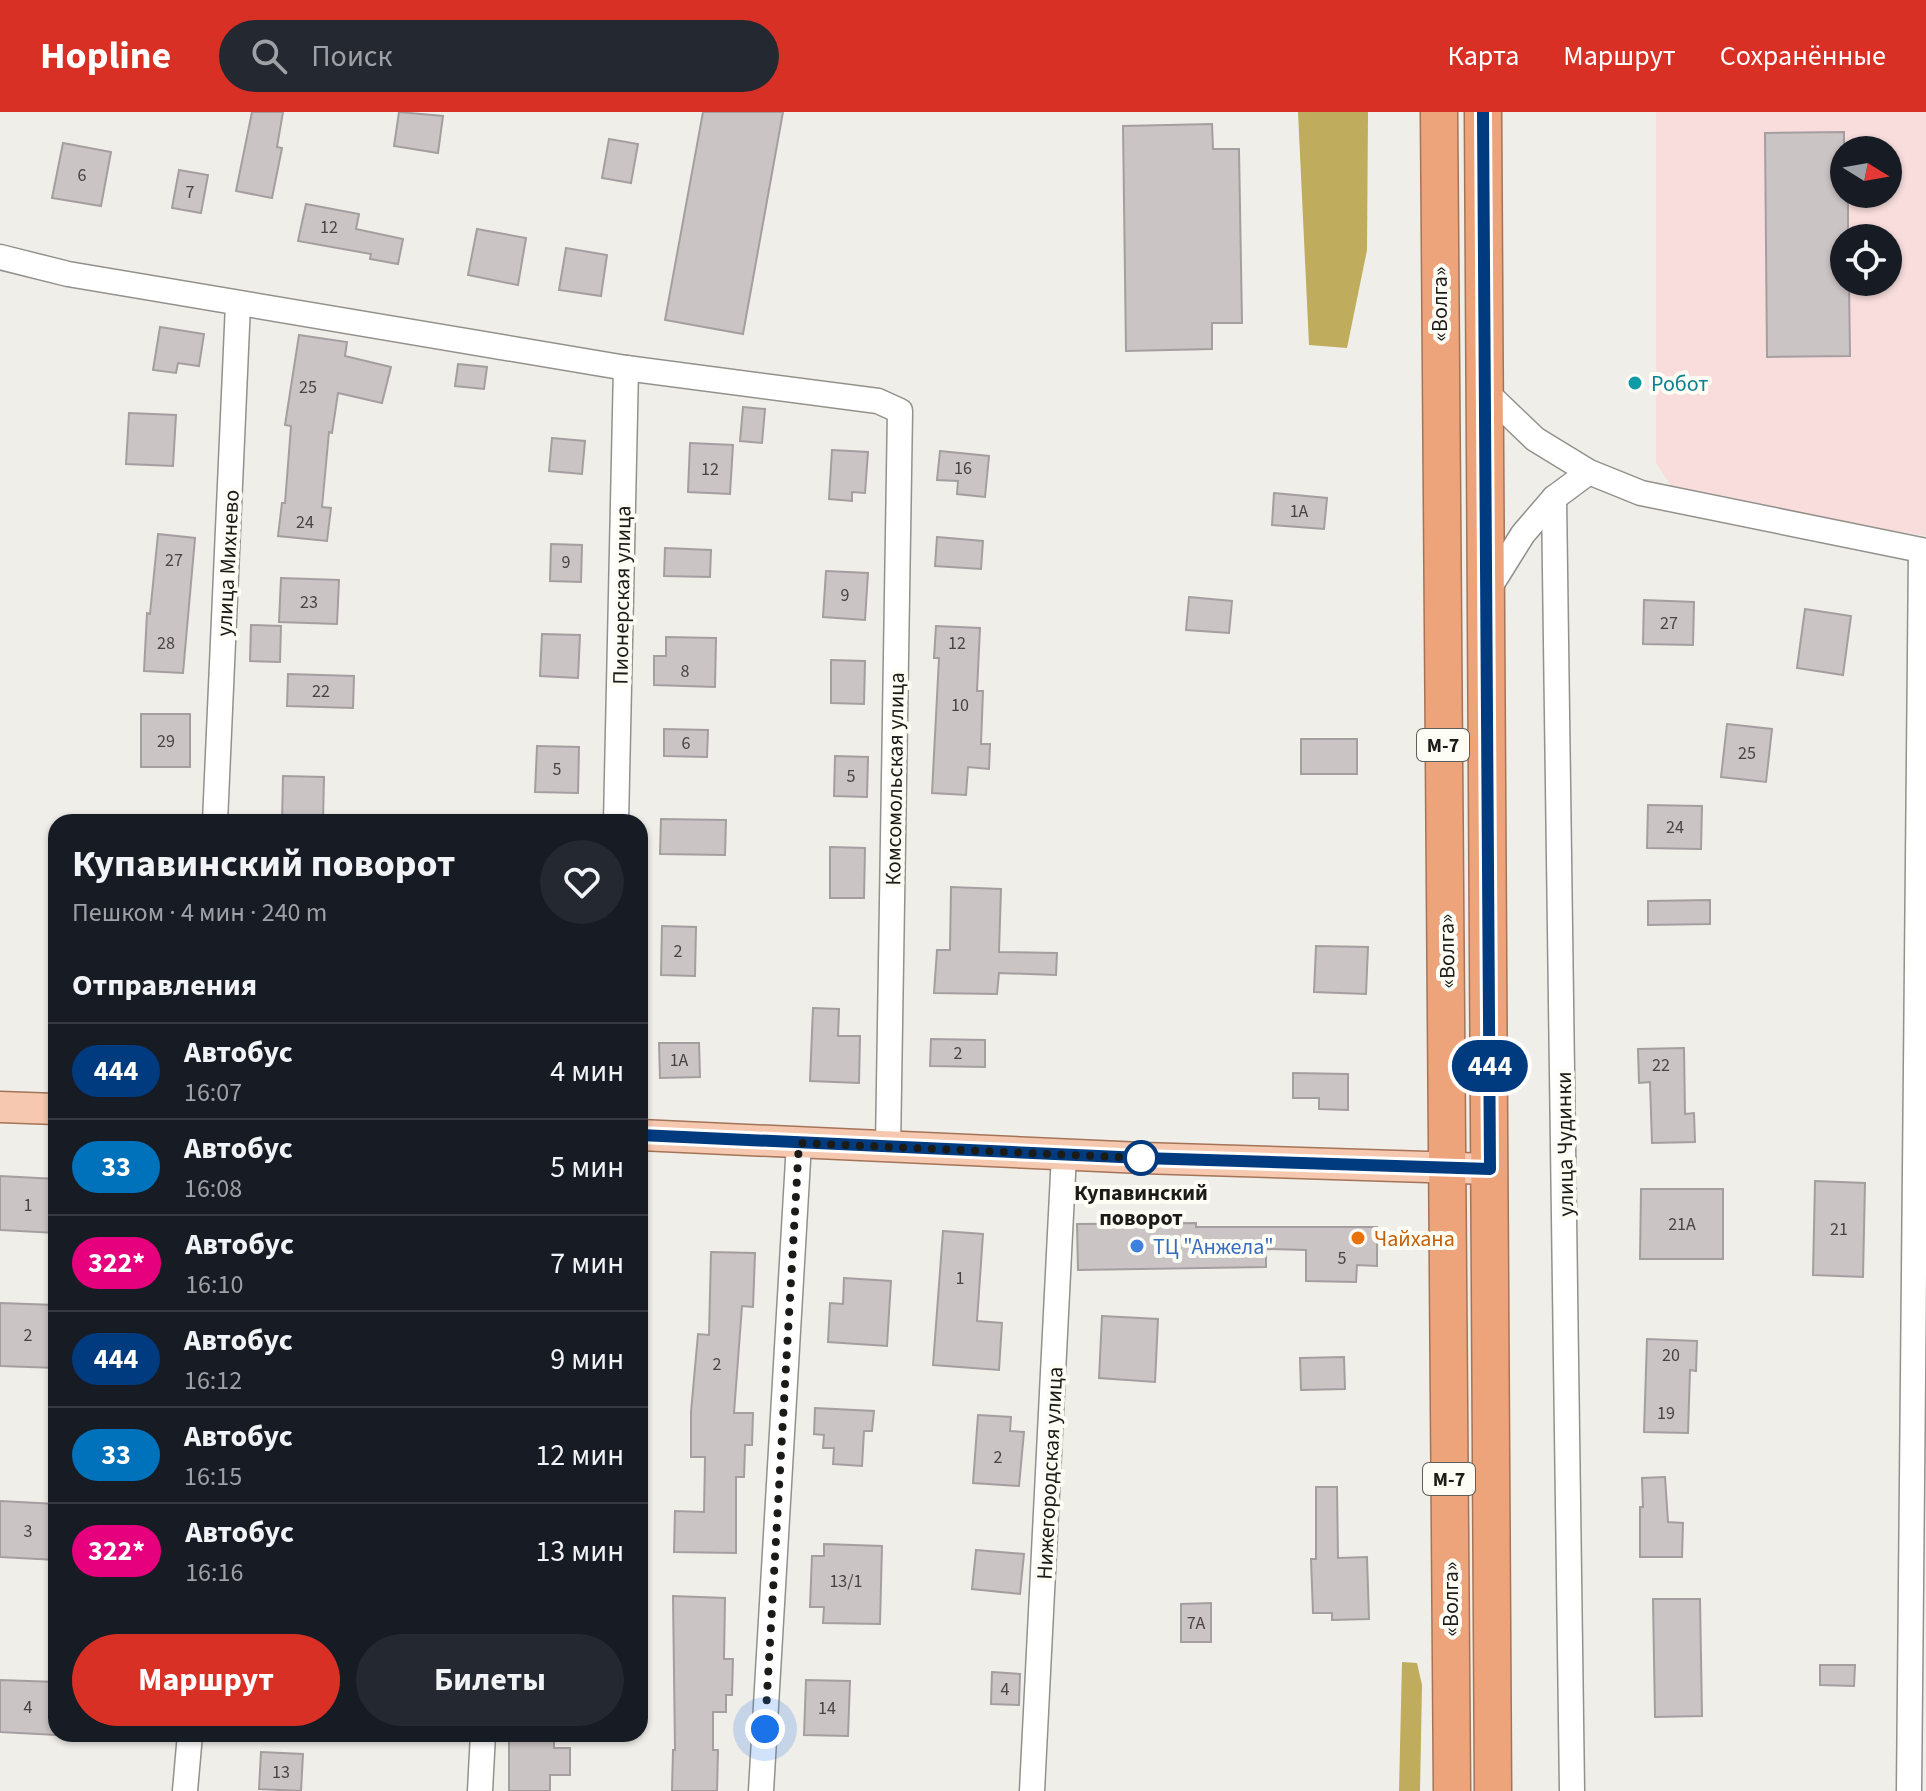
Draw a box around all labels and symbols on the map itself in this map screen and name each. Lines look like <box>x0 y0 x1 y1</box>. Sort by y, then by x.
north arrow <box>1830 136 1902 208</box>
house number: 6 <box>78 163 87 188</box>
house number: 7 <box>186 180 195 205</box>
house number: 12 <box>320 215 338 240</box>
street label: «Волга» <box>1424 267 1456 341</box>
place label: Робот <box>1651 368 1708 400</box>
marker: Робот <box>1626 374 1644 392</box>
house number: 25 <box>299 375 317 400</box>
house number: 16 <box>954 456 972 481</box>
house number: 12 <box>701 457 719 482</box>
street label: улица Михнево <box>208 489 248 637</box>
house number: 1А <box>1290 499 1309 524</box>
street label: Пионерская улица <box>604 505 640 685</box>
house number: 24 <box>296 510 314 535</box>
house number: 27 <box>165 548 183 573</box>
house number: 9 <box>562 550 571 575</box>
house number: 9 <box>841 583 850 608</box>
house number: 23 <box>300 590 318 615</box>
house number: 27 <box>1660 611 1678 636</box>
house number: 28 <box>157 631 175 656</box>
house number: 12 <box>948 631 966 656</box>
house number: 8 <box>681 659 690 684</box>
street label: Комсомольская улица <box>877 672 913 886</box>
house number: 22 <box>312 679 330 704</box>
house number: 10 <box>951 693 969 718</box>
house number: 29 <box>157 729 175 754</box>
road number: М-7 <box>1417 729 1469 761</box>
house number: 6 <box>682 731 691 756</box>
house number: 25 <box>1738 741 1756 766</box>
house number: 5 <box>553 757 562 782</box>
house number: 5 <box>847 764 856 789</box>
house number: 24 <box>1666 815 1684 840</box>
street label: «Волга» <box>1430 913 1464 989</box>
house number: 2 <box>674 939 683 964</box>
line badge: 444 <box>1444 1040 1536 1092</box>
house number: 2 <box>954 1041 963 1066</box>
house number: 1А <box>670 1048 689 1073</box>
house number: 22 <box>1652 1053 1670 1078</box>
street label: улица Чудинки <box>1548 1071 1582 1217</box>
marker: Купавинский поворот <box>1124 1141 1158 1175</box>
place label: Купавинский поворот <box>1074 1177 1208 1234</box>
house number: 1 <box>24 1193 32 1218</box>
house number: 21А <box>1668 1212 1696 1237</box>
house number: 21 <box>1830 1217 1848 1242</box>
place label: Чайхана <box>1374 1223 1455 1255</box>
marker: Чайхана <box>1349 1229 1367 1247</box>
place label: ТЦ "Анжела" <box>1153 1231 1274 1263</box>
marker: ТЦ "Анжела" <box>1128 1237 1146 1255</box>
house number: 5 <box>1338 1246 1347 1271</box>
house number: 1 <box>956 1266 964 1291</box>
house number: 2 <box>24 1323 33 1348</box>
house number: 20 <box>1662 1343 1680 1368</box>
house number: 2 <box>713 1352 722 1377</box>
street label: Нижегородская улица <box>1028 1366 1072 1581</box>
house number: 19 <box>1657 1401 1675 1426</box>
house number: 2 <box>994 1445 1003 1470</box>
road number: М-7 <box>1423 1463 1475 1495</box>
house number: 3 <box>24 1519 33 1544</box>
street label: «Волга» <box>1435 1562 1467 1636</box>
house number: 13/1 <box>829 1569 863 1594</box>
house number: 7А <box>1187 1611 1206 1636</box>
house number: 4 <box>1001 1677 1010 1702</box>
house number: 4 <box>24 1695 33 1720</box>
house number: 14 <box>818 1696 836 1721</box>
your location <box>745 1709 785 1749</box>
house number: 13 <box>272 1760 290 1785</box>

